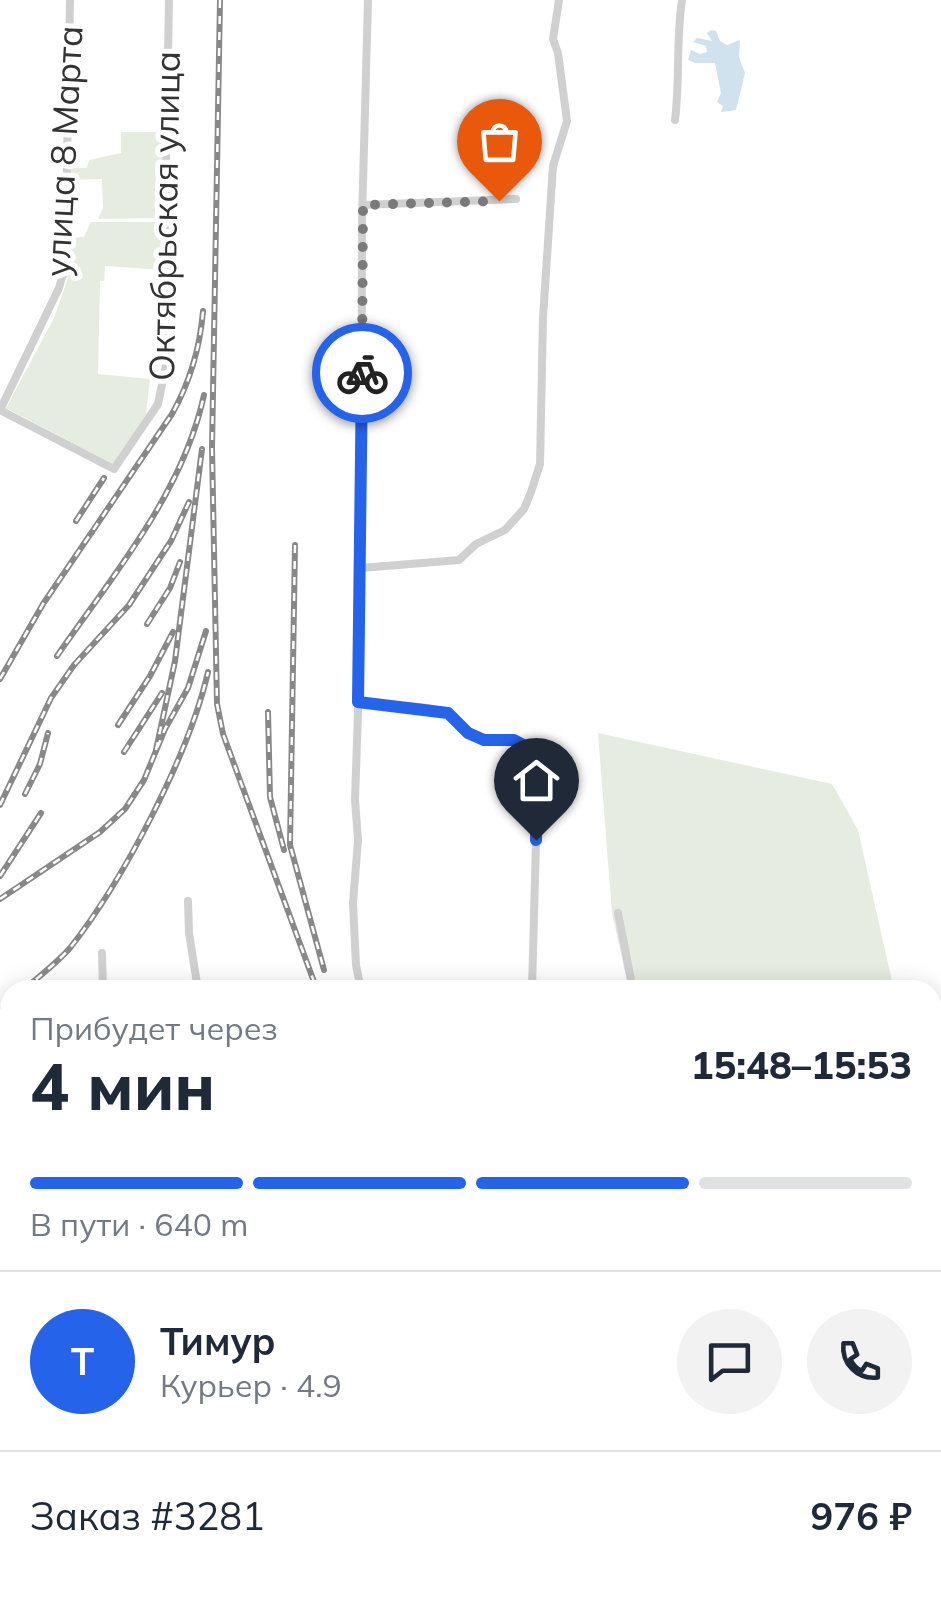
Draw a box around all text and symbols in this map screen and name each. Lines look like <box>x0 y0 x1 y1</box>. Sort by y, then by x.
street label: улица 8 Марта <box>34 24 92 278</box>
street label: Октябрьская улица <box>139 51 189 381</box>
pin <box>457 99 542 202</box>
icon: bag <box>472 114 527 169</box>
courier <box>312 323 412 423</box>
icon: bike <box>335 346 390 401</box>
pin <box>494 738 579 841</box>
icon: home <box>509 753 564 808</box>
text: Прибудет через <box>30 1008 278 1048</box>
text: 15:48–15:53 <box>691 1041 912 1089</box>
text: 4 мин <box>30 1045 215 1126</box>
text: В пути · 640 m <box>30 1204 248 1244</box>
button: chat <box>677 1309 782 1414</box>
button: phone <box>807 1309 912 1414</box>
text: Тимур <box>160 1317 276 1365</box>
text: Т <box>71 1337 94 1385</box>
text: Курьер · 4.9 <box>160 1365 342 1405</box>
text: Заказ #3281 <box>30 1492 265 1540</box>
text: 976 ₽ <box>810 1492 912 1540</box>

